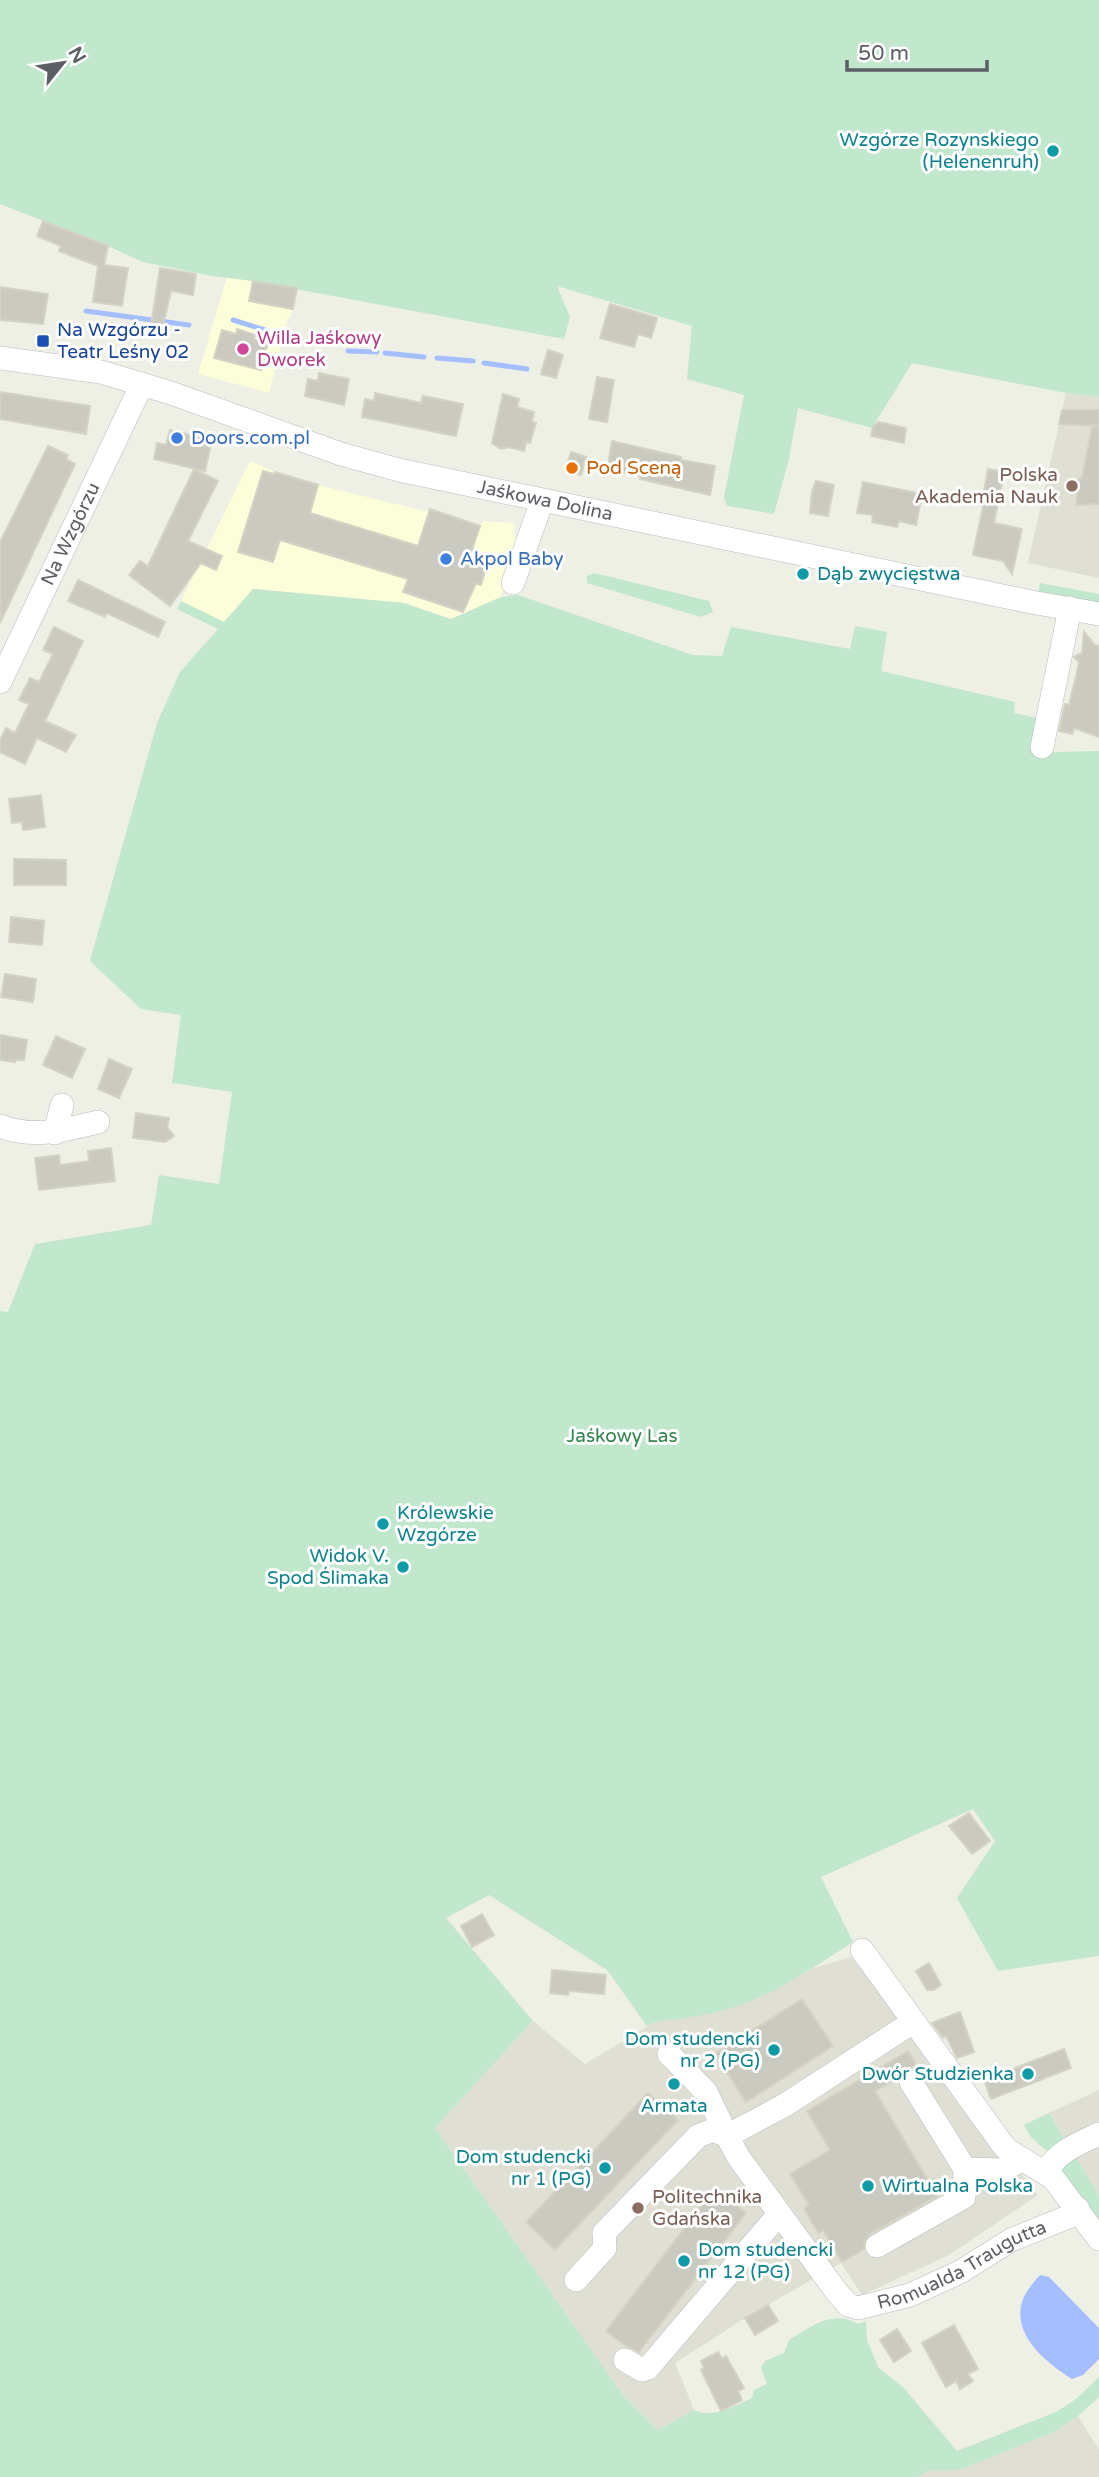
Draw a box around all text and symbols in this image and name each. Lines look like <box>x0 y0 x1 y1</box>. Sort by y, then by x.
north arrow <box>28 28 98 98</box>
scale bar <box>847 28 987 72</box>
text: 50 m <box>858 41 909 66</box>
text: N <box>64 43 90 67</box>
place label: Wzgórze Rozynskiego (Helenenruh) <box>840 129 1039 173</box>
marker: Wzgórze Rozynskiego (Helenenruh) <box>1045 143 1061 159</box>
place label: Na Wzgórzu - Teatr Leśny 02 <box>57 319 189 363</box>
place label: Willa Jaśkowy Dworek <box>257 327 381 371</box>
marker: Na Wzgórzu - Teatr Leśny 02 <box>35 333 51 349</box>
marker: Willa Jaśkowy Dworek <box>235 341 251 357</box>
place label: Doors.com.pl <box>191 427 310 449</box>
marker: Doors.com.pl <box>169 430 185 446</box>
place label: Pod Sceną <box>586 457 682 479</box>
marker: Pod Sceną <box>564 460 580 476</box>
place label: Polska Akademia Nauk <box>915 464 1058 508</box>
street label: Jaśkowa Dolina <box>475 476 615 525</box>
marker: Polska Akademia Nauk <box>1064 478 1080 494</box>
street label: Na Wzgórzu <box>37 479 104 589</box>
place label: Akpol Baby <box>460 548 564 570</box>
marker: Akpol Baby <box>438 551 454 567</box>
place label: Dąb zwycięstwa <box>817 563 961 585</box>
marker: Dąb zwycięstwa <box>795 566 811 582</box>
park label: Jaśkowy Las <box>566 1425 678 1447</box>
place label: Królewskie Wzgórze <box>397 1502 494 1546</box>
marker: Królewskie Wzgórze <box>375 1516 391 1532</box>
place label: Widok V. Spod Ślimaka <box>267 1545 389 1589</box>
marker: Widok V. Spod Ślimaka <box>395 1559 411 1575</box>
place label: Dom studencki nr 2 (PG) <box>625 2028 760 2072</box>
marker: Dom studencki nr 2 (PG) <box>766 2042 782 2058</box>
place label: Dwór Studzienka <box>862 2063 1014 2085</box>
marker: Dwór Studzienka <box>1020 2066 1036 2082</box>
marker: Armata <box>666 2076 682 2092</box>
place label: Armata <box>640 2095 708 2117</box>
place label: Dom studencki nr 1 (PG) <box>456 2146 591 2190</box>
marker: Dom studencki nr 1 (PG) <box>597 2160 613 2176</box>
place label: Wirtualna Polska <box>882 2175 1033 2197</box>
marker: Wirtualna Polska <box>860 2178 876 2194</box>
place label: Politechnika Gdańska <box>652 2186 762 2230</box>
marker: Politechnika Gdańska <box>630 2200 646 2216</box>
street label: Romualda Traugutta <box>875 2216 1050 2314</box>
place label: Dom studencki nr 12 (PG) <box>698 2239 833 2283</box>
marker: Dom studencki nr 12 (PG) <box>676 2253 692 2269</box>

